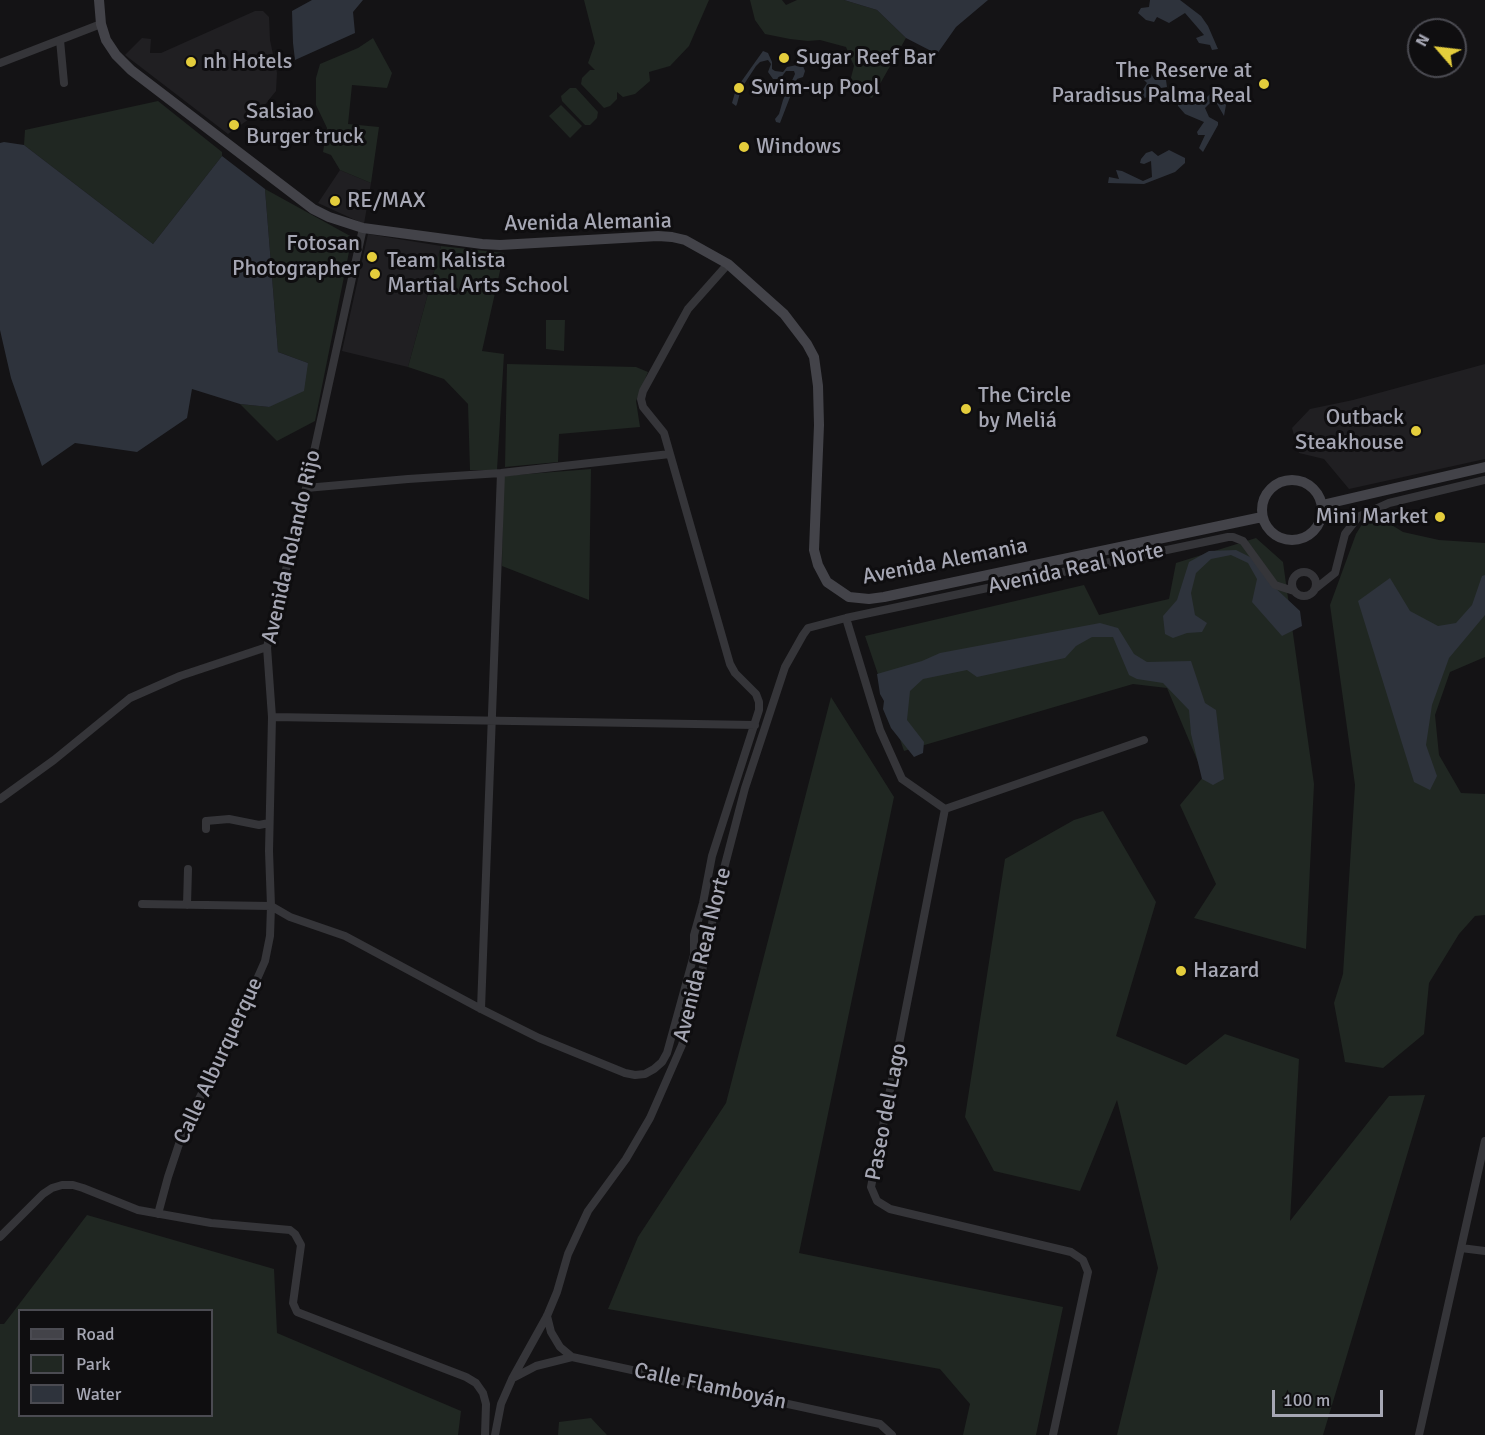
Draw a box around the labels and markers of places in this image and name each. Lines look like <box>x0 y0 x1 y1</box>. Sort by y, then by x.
place label: Sugar Reef Bar <box>796 45 936 71</box>
place label: nh Hotels <box>203 49 292 75</box>
marker: Sugar Reef Bar <box>777 51 791 65</box>
marker: nh Hotels <box>184 55 198 69</box>
place label: The Reserve at Paradisus Palma Real <box>1051 58 1252 110</box>
place label: Swim-up Pool <box>751 75 880 101</box>
marker: The Reserve at Paradisus Palma Real <box>1257 77 1271 91</box>
marker: Swim-up Pool <box>732 81 746 95</box>
place label: Salsiao Burger truck <box>246 99 364 150</box>
marker: Salsiao Burger truck <box>227 118 241 132</box>
place label: Windows <box>756 134 841 160</box>
marker: Windows <box>737 140 751 154</box>
place label: RE/MAX <box>347 188 426 214</box>
marker: RE/MAX <box>328 194 342 208</box>
place label: Fotosan Photographer <box>232 231 360 282</box>
place label: Team Kalista Martial Arts School <box>387 248 569 300</box>
marker: Fotosan Photographer <box>365 250 379 264</box>
marker: Team Kalista Martial Arts School <box>368 267 382 281</box>
place label: The Circle by Meliá <box>978 383 1071 434</box>
marker: The Circle by Meliá <box>959 402 973 416</box>
place label: Outback Steakhouse <box>1295 405 1404 457</box>
marker: Outback Steakhouse <box>1409 424 1423 438</box>
place label: Mini Market <box>1315 504 1428 530</box>
marker: Mini Market <box>1433 510 1447 524</box>
place label: Hazard <box>1193 958 1260 984</box>
marker: Hazard <box>1174 964 1188 978</box>

